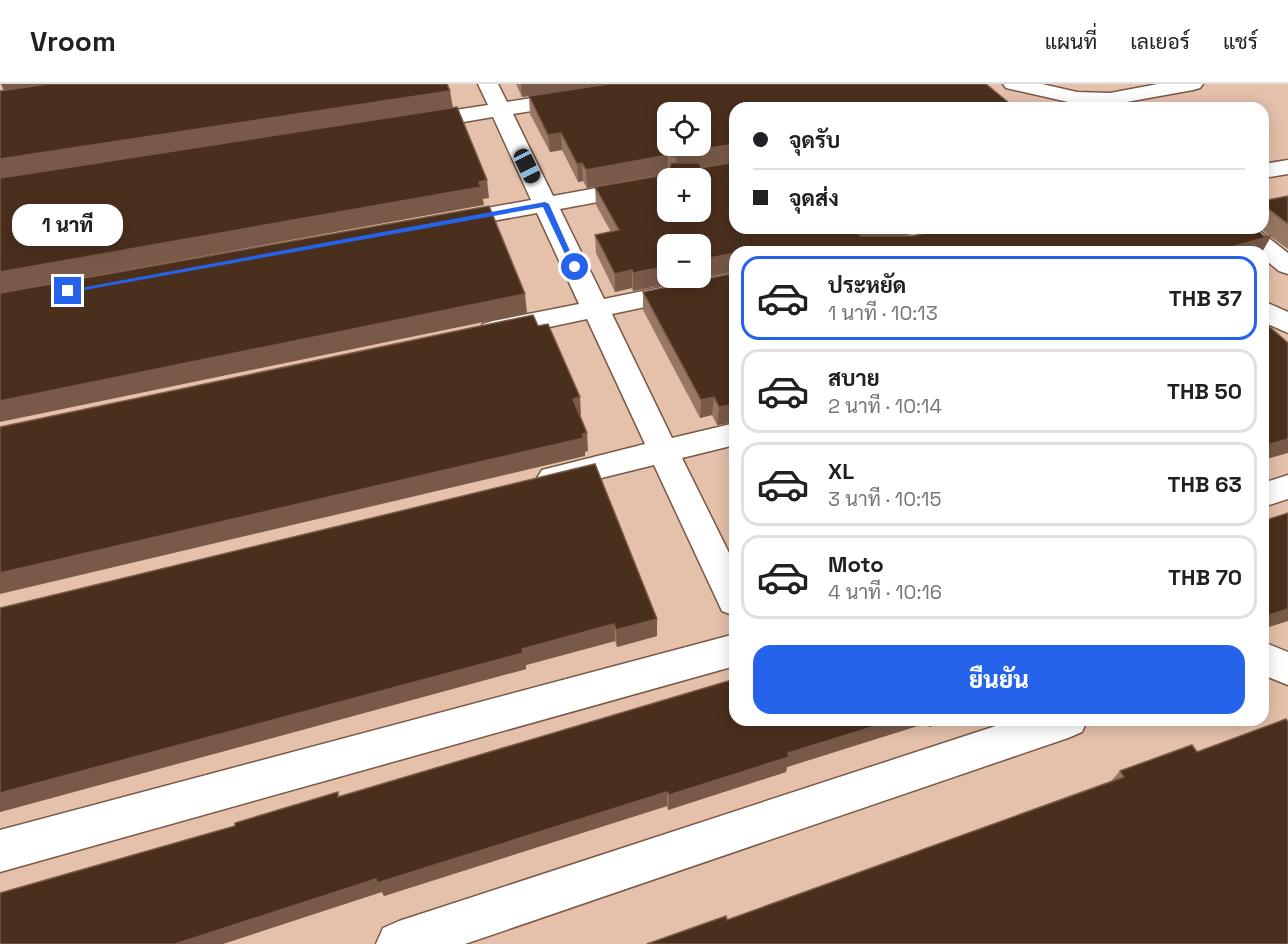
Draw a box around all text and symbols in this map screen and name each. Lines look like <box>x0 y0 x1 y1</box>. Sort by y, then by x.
text: Vroom <box>30 23 116 59</box>
text: แผนที่ <box>1045 28 1097 55</box>
text: เลเยอร์ <box>1130 28 1190 55</box>
text: แชร์ <box>1223 28 1258 55</box>
map controls <box>657 102 711 288</box>
button: locate <box>657 102 711 156</box>
text: จุดรับ <box>789 126 840 154</box>
car <box>511 146 543 186</box>
button: + <box>657 168 711 222</box>
text: จุดส่ง <box>789 184 839 212</box>
callout: 1 นาที <box>13 204 124 246</box>
text: 1 นาที <box>42 212 93 238</box>
button: − <box>657 234 711 288</box>
route start <box>561 253 588 280</box>
icon: car <box>756 271 810 325</box>
text: ประหยัด <box>828 271 906 299</box>
route end <box>54 277 81 304</box>
text: THB 37 <box>1169 284 1242 312</box>
text: 1 นาที · 10:13 <box>828 300 938 326</box>
icon: car <box>756 364 810 418</box>
text: สบาย <box>828 364 880 392</box>
text: THB 50 <box>1167 377 1242 405</box>
text: 2 นาที · 10:14 <box>828 393 942 419</box>
icon: car <box>756 457 810 511</box>
text: XL <box>828 457 854 485</box>
text: THB 63 <box>1167 470 1242 498</box>
text: 3 นาที · 10:15 <box>828 486 941 512</box>
icon: car <box>756 550 810 604</box>
text: Moto <box>828 550 884 578</box>
text: THB 70 <box>1168 563 1242 591</box>
text: 4 นาที · 10:16 <box>828 579 942 605</box>
button: ยืนยัน <box>753 645 1245 714</box>

